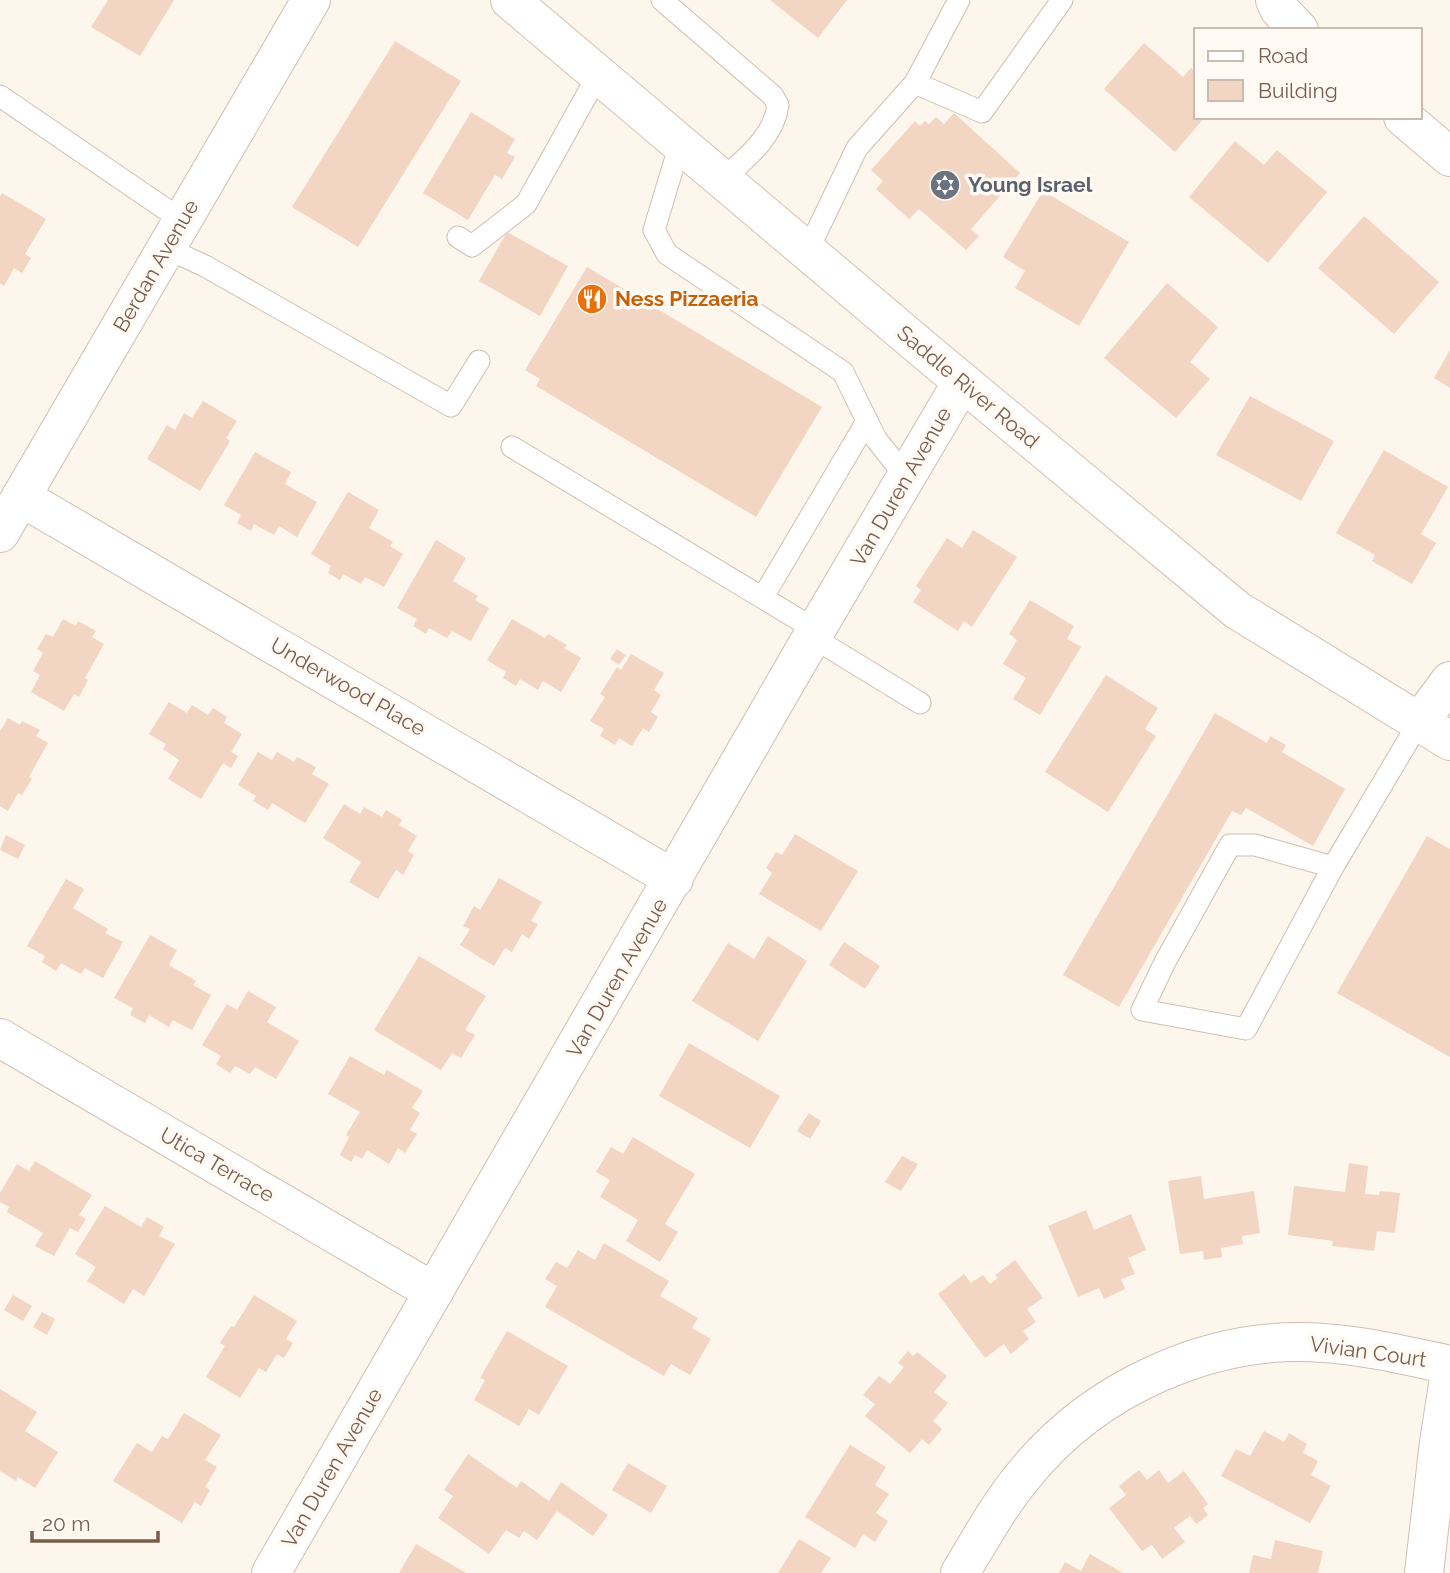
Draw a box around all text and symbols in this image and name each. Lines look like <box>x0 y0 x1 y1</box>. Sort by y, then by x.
legend <box>1194 28 1422 119</box>
text: Road <box>1258 43 1308 68</box>
text: Building <box>1258 78 1338 103</box>
synagogue icon: Young Israel <box>928 168 962 202</box>
place label: Young Israel <box>968 172 1093 197</box>
street label: Berdan Avenue <box>108 195 204 336</box>
restaurant icon: Ness Pizzaeria <box>575 282 609 316</box>
place label: Ness Pizzaeria <box>615 286 759 311</box>
street label: Saddle River Road <box>892 320 1044 453</box>
street label: Van Duren Avenue <box>845 403 956 571</box>
street label: Underwood Place <box>266 632 430 741</box>
street label: Van Duren Avenue <box>561 894 672 1062</box>
street label: Utica Terrace <box>156 1122 279 1207</box>
street label: Vivian Court <box>1308 1331 1428 1372</box>
street label: Van Duren Avenue <box>276 1384 387 1552</box>
scale bar <box>32 1500 158 1544</box>
text: 20 m <box>42 1511 90 1536</box>

